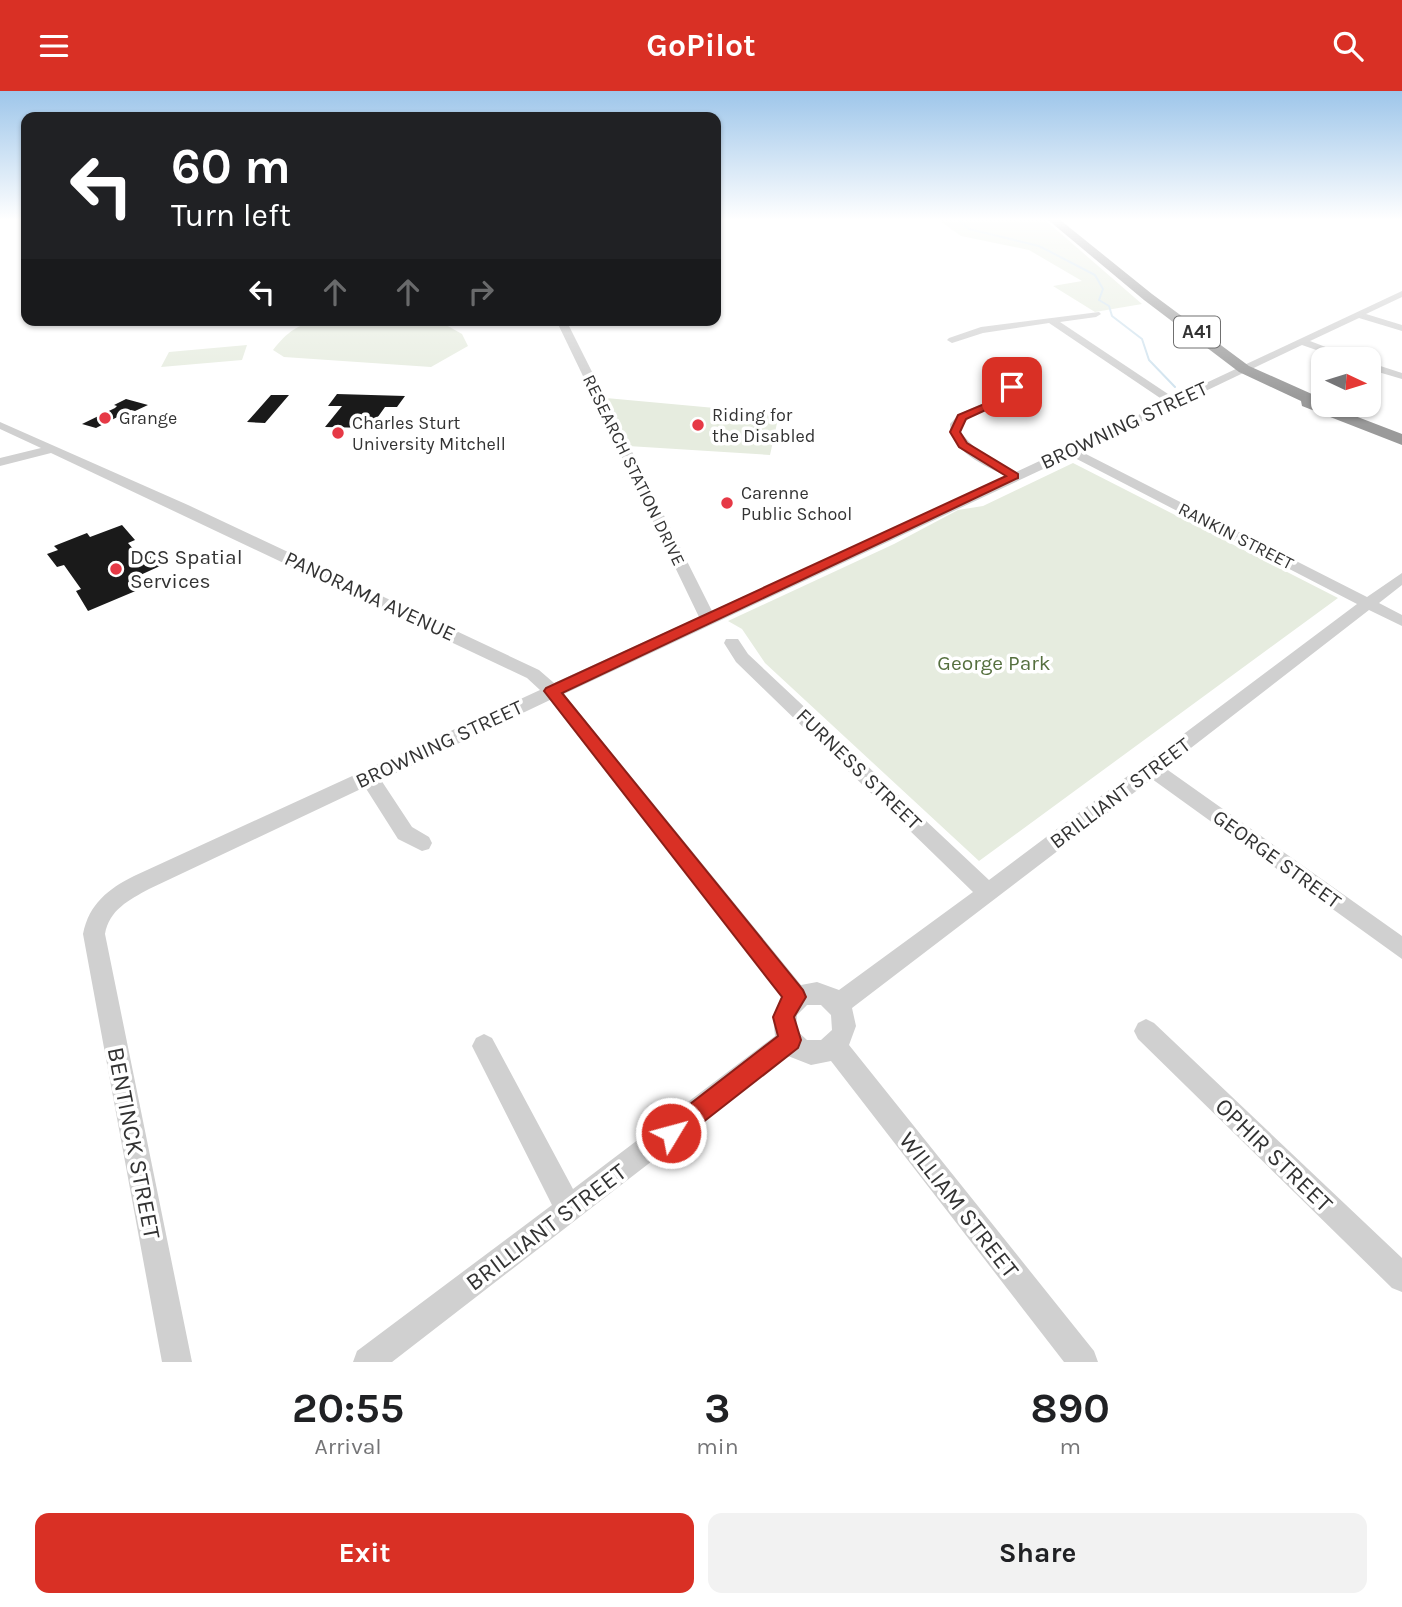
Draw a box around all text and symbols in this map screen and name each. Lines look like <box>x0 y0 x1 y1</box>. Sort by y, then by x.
icon: menu <box>35 27 73 65</box>
text: GoPilot <box>646 27 756 64</box>
icon: search <box>1329 27 1367 65</box>
text: 60 m <box>171 138 291 195</box>
icon: left <box>56 140 147 231</box>
text: Turn left <box>171 197 291 234</box>
icon: left <box>243 273 281 311</box>
icon: ahead <box>316 273 354 311</box>
icon: ahead <box>389 273 427 311</box>
icon: right <box>462 273 500 311</box>
road number: A41 <box>1174 317 1220 347</box>
north arrow <box>1311 347 1381 417</box>
map controls <box>1311 347 1381 417</box>
pin <box>982 357 1042 417</box>
icon: arrive <box>993 368 1031 406</box>
street label: RESEARCH STATION DRIVE <box>578 371 690 569</box>
street label: BROWNING STREET <box>1037 376 1212 474</box>
place label: Riding for the Disabled <box>712 404 815 447</box>
place label: Grange <box>119 407 177 429</box>
marker: Grange <box>97 410 113 426</box>
place label: Charles Sturt University Mitchell <box>352 412 506 455</box>
marker: Riding for the Disabled <box>690 417 706 433</box>
marker: Charles Sturt University Mitchell <box>330 425 346 441</box>
place label: Carenne Public School <box>741 482 852 525</box>
marker: Carenne Public School <box>719 495 735 511</box>
street label: RANKIN STREET <box>1175 498 1297 574</box>
place label: DCS Spatial Services <box>130 545 243 593</box>
street label: PANORAMA AVENUE <box>281 546 459 646</box>
marker: DCS Spatial Services <box>108 561 124 577</box>
park label: George Park <box>937 651 1051 675</box>
street label: BROWNING STREET <box>352 695 527 793</box>
street label: FURNESS STREET <box>792 703 927 835</box>
street label: BRILLIANT STREET <box>1045 732 1195 854</box>
street label: GEORGE STREET <box>1208 805 1346 914</box>
street label: BENTINCK STREET <box>102 1045 166 1241</box>
street label: OPHIR STREET <box>1210 1092 1338 1218</box>
position arrow <box>634 1096 708 1170</box>
street label: WILLIAM STREET <box>893 1126 1025 1284</box>
street label: BRILLIANT STREET <box>460 1158 632 1296</box>
text: 20:55 <box>292 1383 404 1433</box>
text: 3 <box>704 1383 730 1433</box>
text: 890 <box>1031 1383 1110 1433</box>
text: Arrival <box>314 1433 382 1460</box>
text: min <box>696 1433 739 1460</box>
text: m <box>1060 1433 1081 1460</box>
button: Exit <box>35 1513 694 1593</box>
button: Share <box>708 1513 1367 1593</box>

